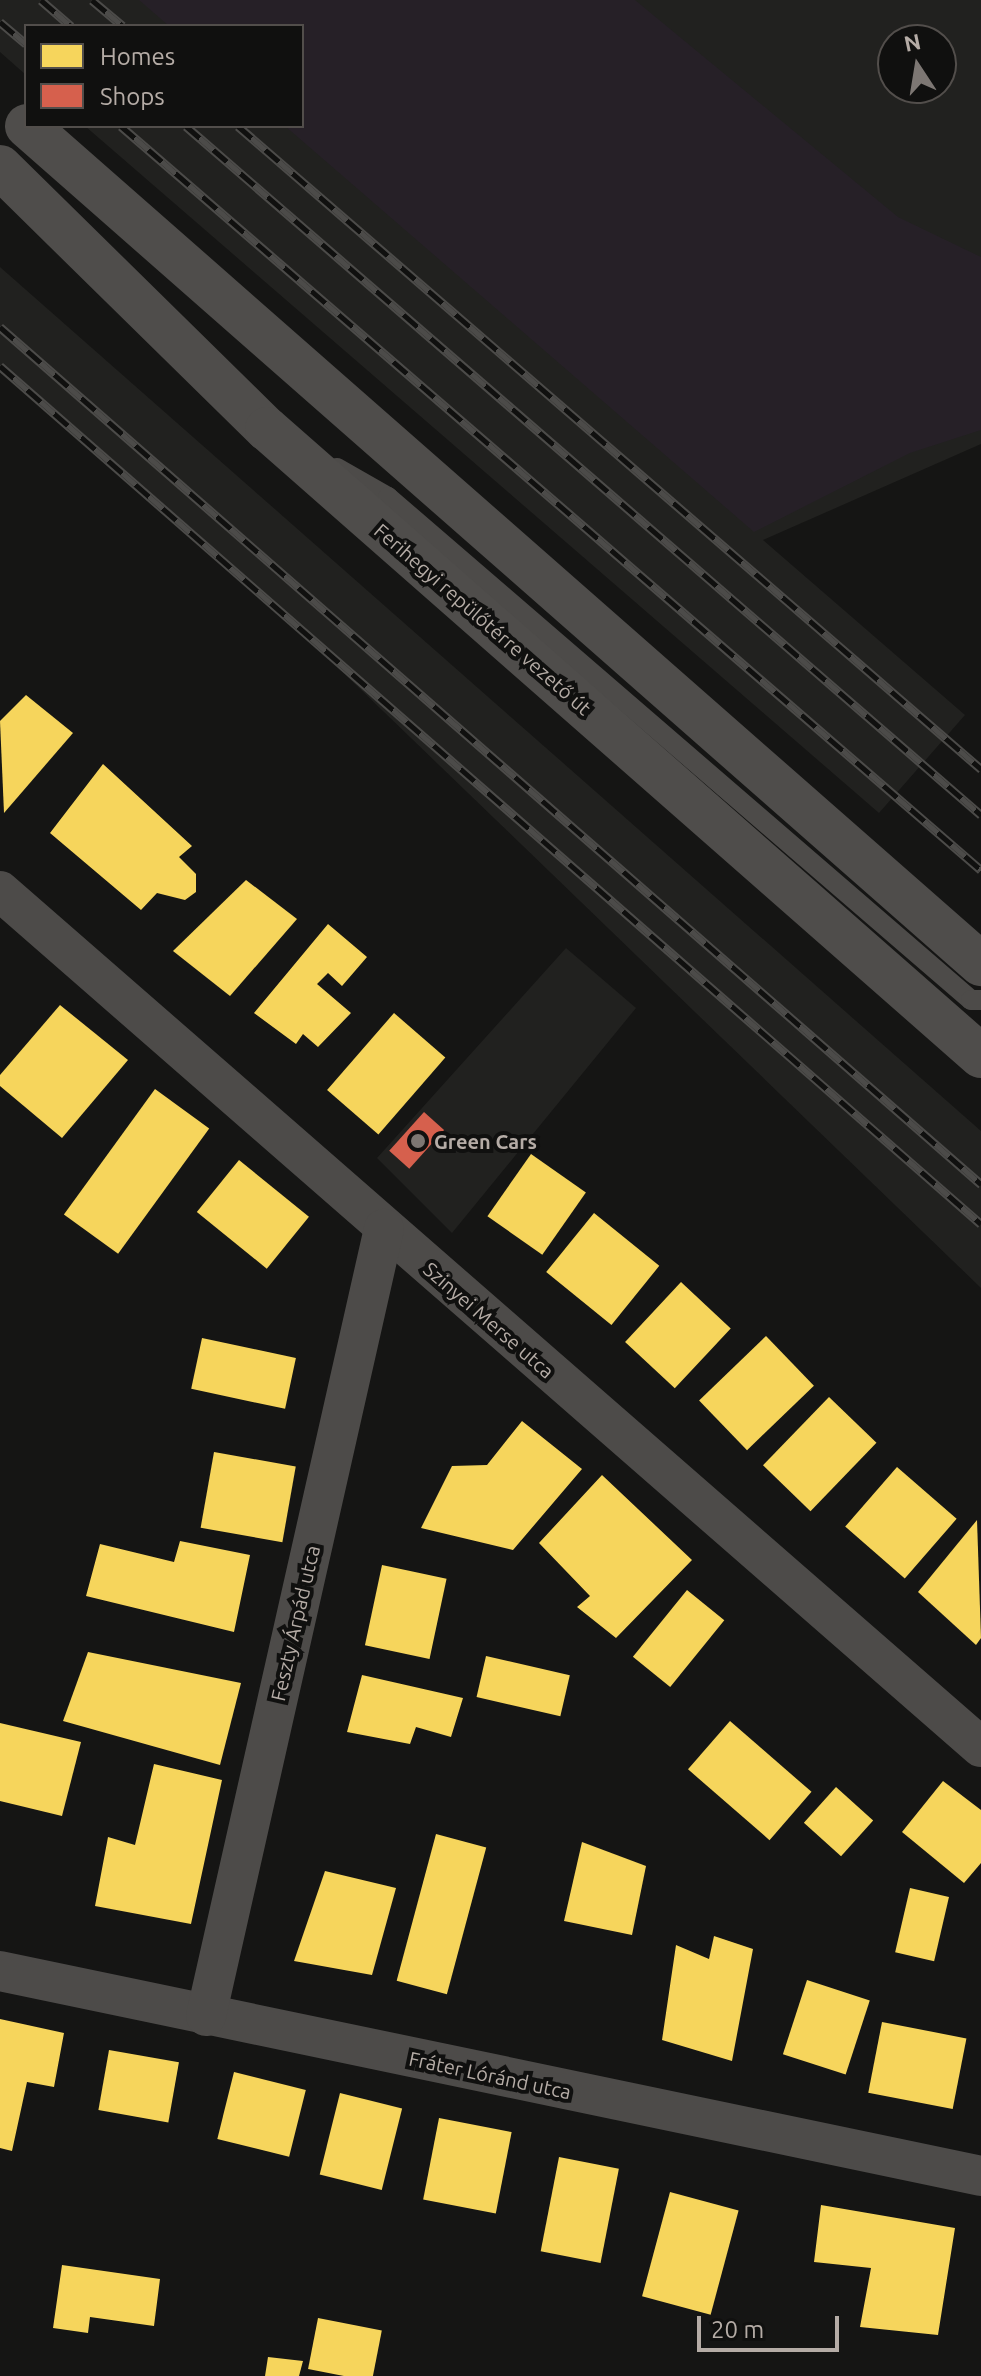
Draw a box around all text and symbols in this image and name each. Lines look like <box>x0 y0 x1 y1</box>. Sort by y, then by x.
legend <box>24 24 304 128</box>
north arrow <box>877 24 957 104</box>
text: N <box>902 28 923 56</box>
text: Homes <box>100 43 175 70</box>
text: Shops <box>100 83 165 110</box>
street label: Ferihegyi repülőtérre vezető út <box>370 518 596 720</box>
place label: Green Cars <box>434 1129 537 1153</box>
marker: Green Cars <box>409 1132 427 1150</box>
street label: Szinyei Merse utca <box>419 1257 559 1383</box>
street label: Feszty Árpád utca <box>265 1543 325 1703</box>
street label: Fráter Lóránd utca <box>407 2046 573 2104</box>
scale bar <box>701 2300 843 2350</box>
text: 20 m <box>711 2316 764 2343</box>

